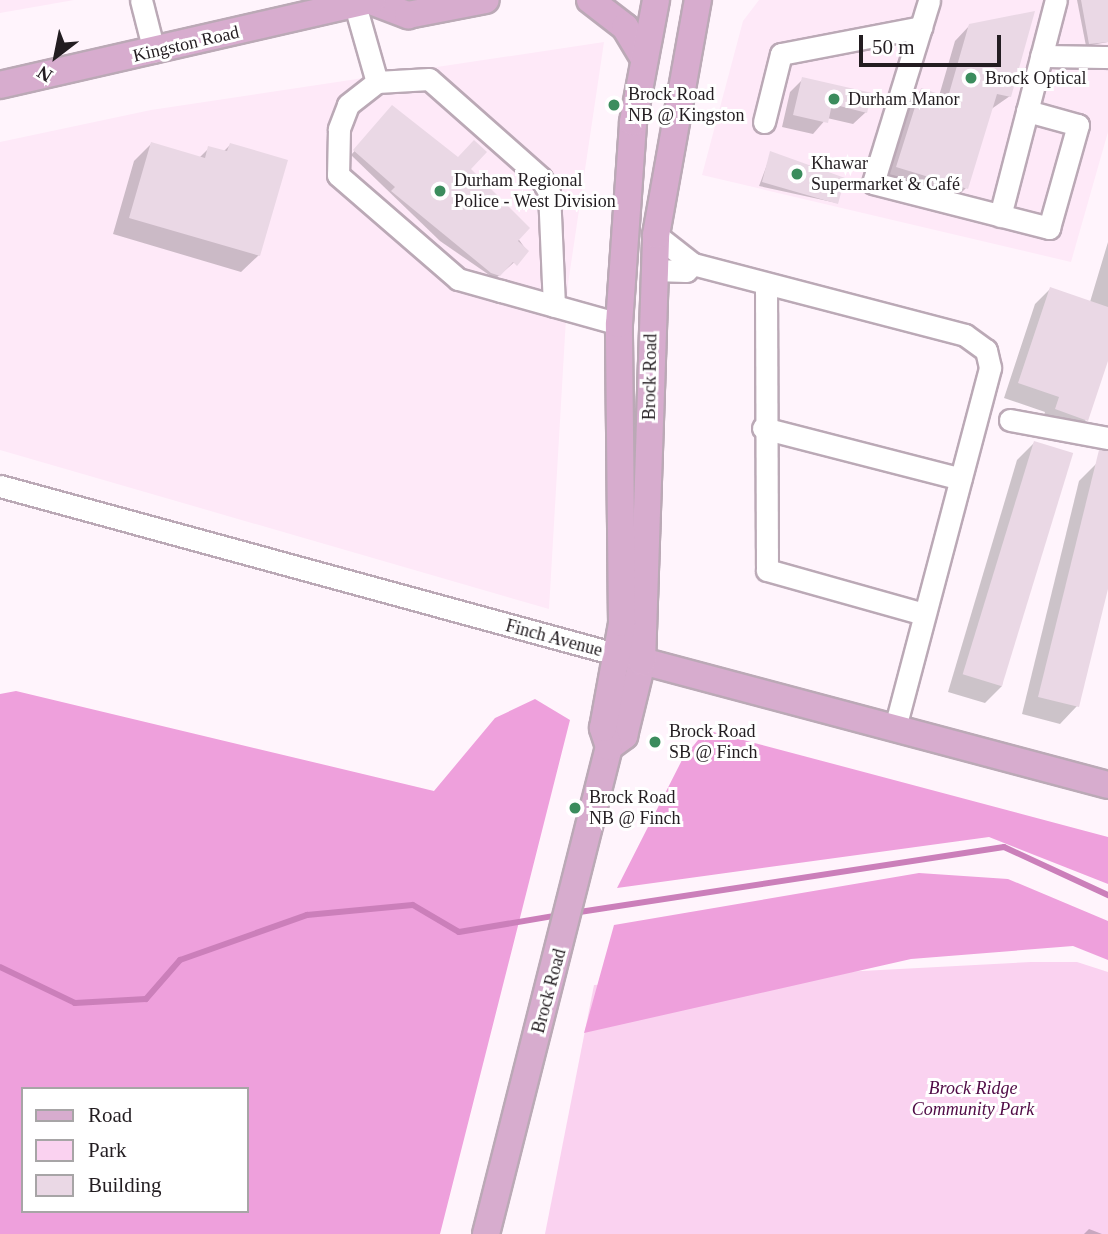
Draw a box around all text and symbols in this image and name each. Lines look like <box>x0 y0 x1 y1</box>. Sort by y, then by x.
north arrow <box>21 21 91 91</box>
street label: Kingston Road <box>131 21 241 67</box>
scale bar <box>863 21 1005 65</box>
text: 50 m <box>872 35 915 59</box>
text: N <box>33 62 56 87</box>
place label: Brock Optical <box>985 67 1086 89</box>
marker: Brock Optical <box>963 70 979 86</box>
place label: Brock Road NB @ Kingston <box>628 84 745 126</box>
place label: Durham Manor <box>848 88 959 110</box>
marker: Durham Manor <box>826 91 842 107</box>
marker: Brock Road NB @ Kingston <box>606 97 622 113</box>
place label: Khawar Supermarket & Café <box>811 153 960 196</box>
marker: Khawar Supermarket & Café <box>789 166 805 182</box>
place label: Durham Regional Police - West Division <box>454 170 616 212</box>
marker: Durham Regional Police - West Division <box>432 183 448 199</box>
street label: Brock Road <box>638 334 662 420</box>
street label: Finch Avenue <box>503 615 605 661</box>
place label: Brock Road SB @ Finch <box>669 721 758 764</box>
marker: Brock Road SB @ Finch <box>647 734 663 750</box>
place label: Brock Road NB @ Finch <box>589 787 681 830</box>
marker: Brock Road NB @ Finch <box>567 800 583 816</box>
street label: Brock Road <box>527 946 571 1036</box>
park label: Brock Ridge Community Park <box>912 1078 1034 1120</box>
legend <box>21 1087 248 1213</box>
text: Road <box>88 1103 132 1127</box>
text: Park <box>88 1138 127 1162</box>
text: Building <box>88 1173 162 1197</box>

